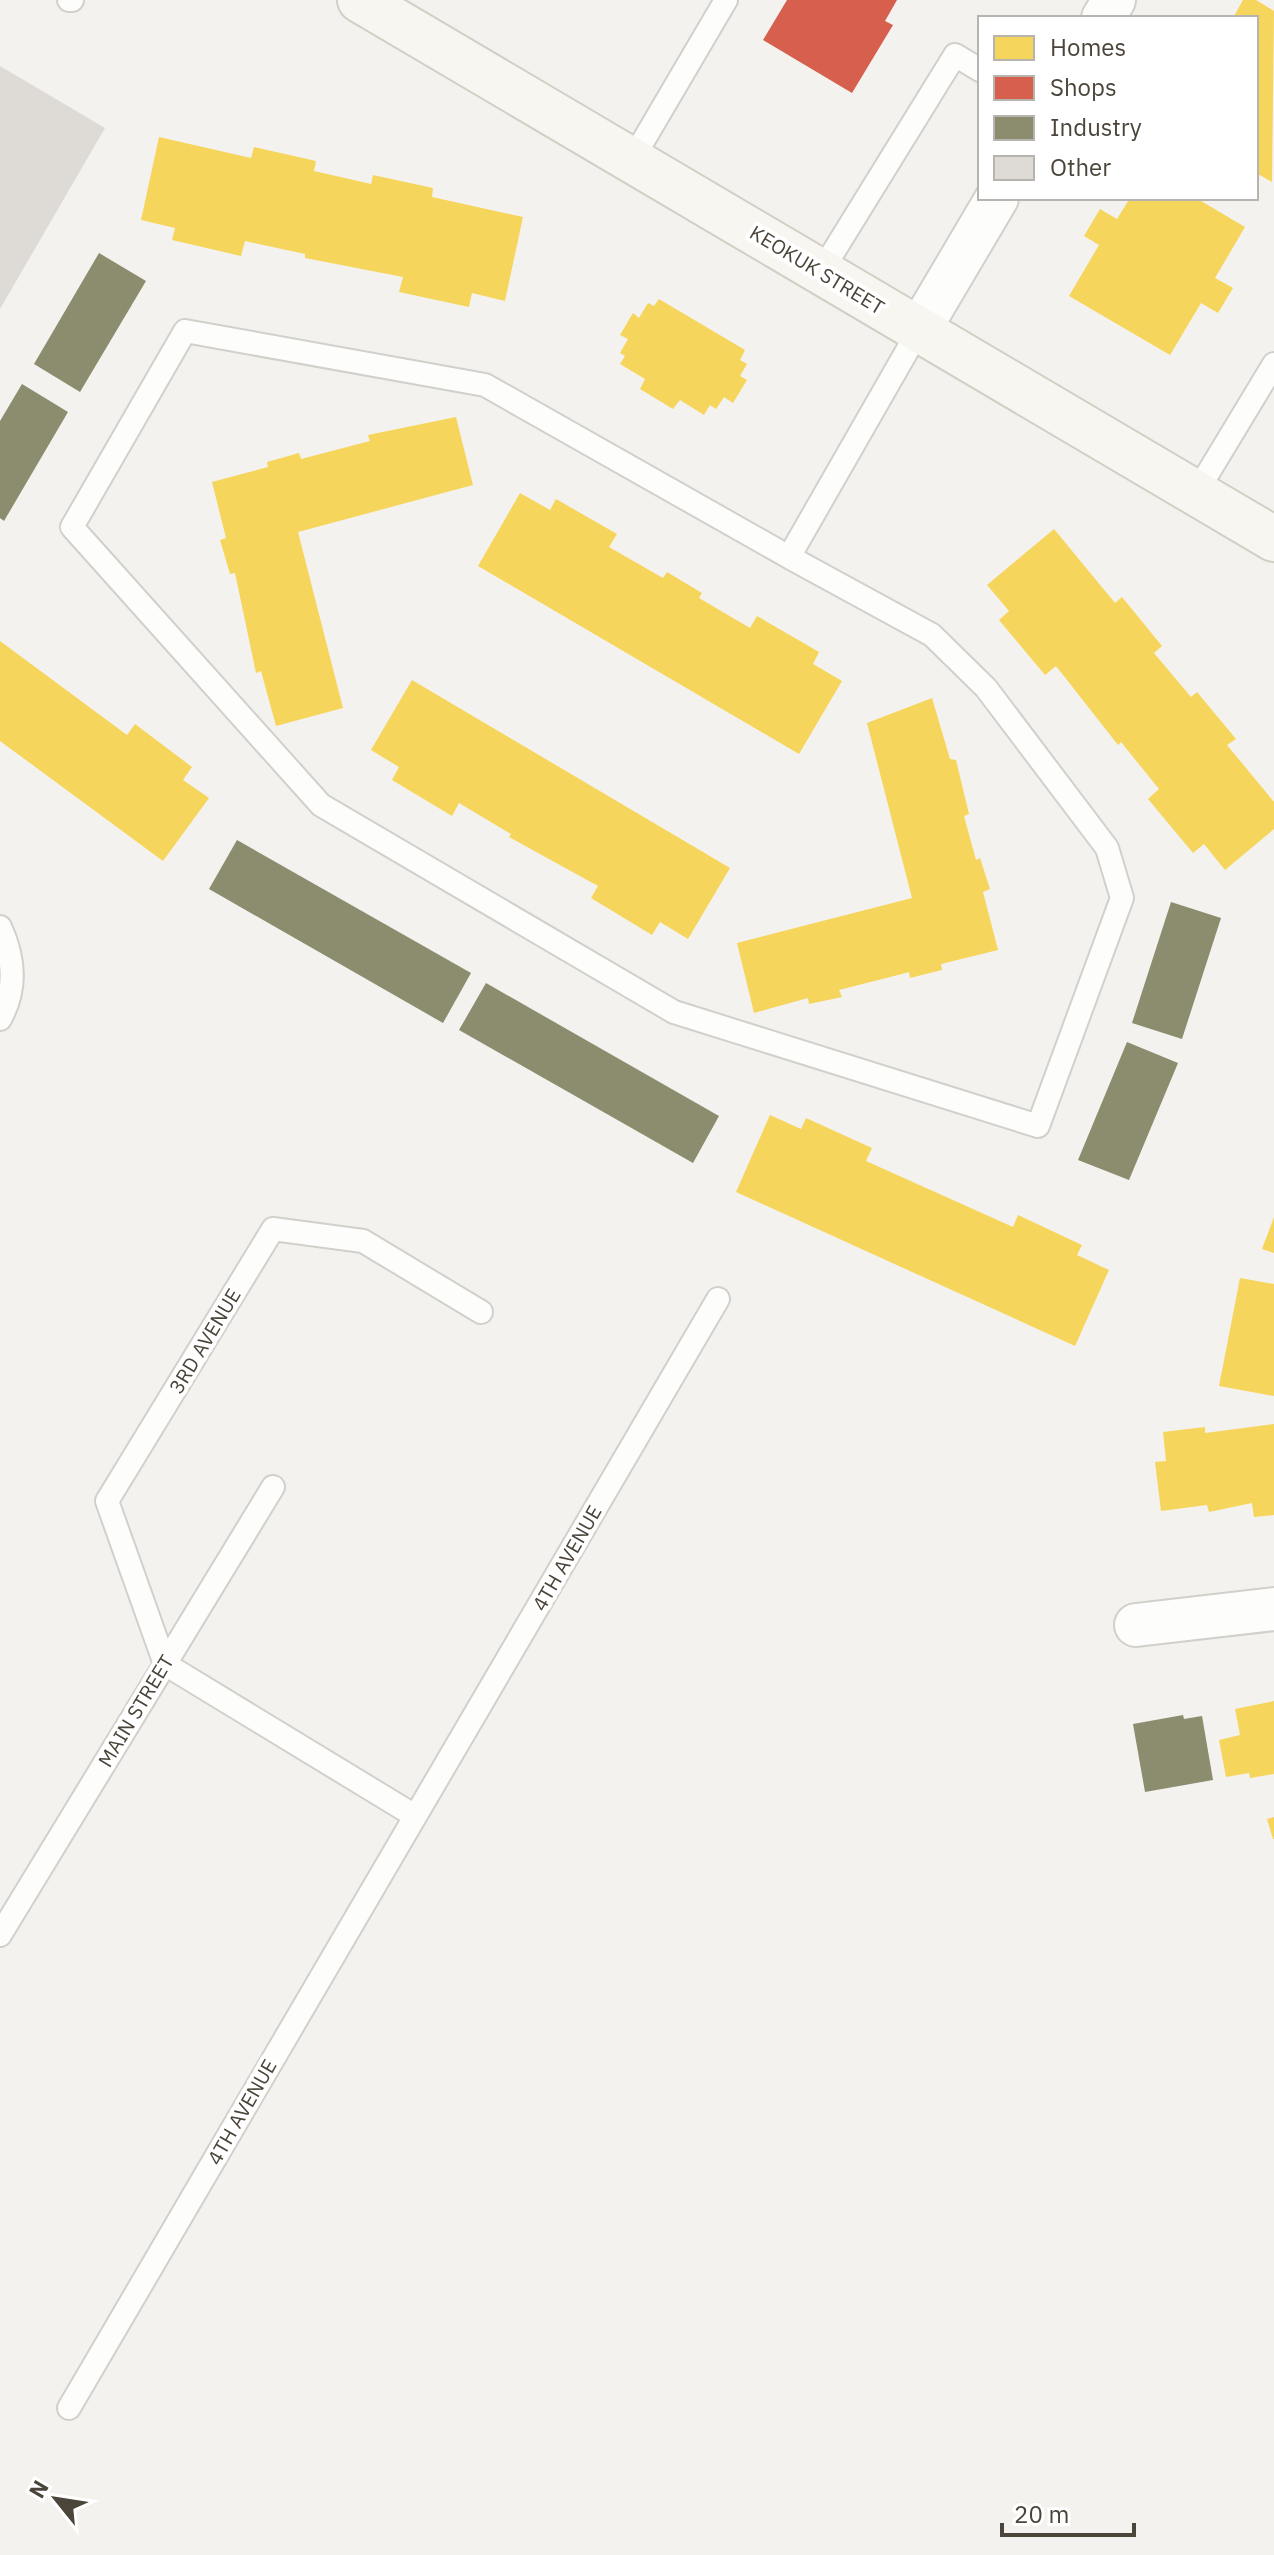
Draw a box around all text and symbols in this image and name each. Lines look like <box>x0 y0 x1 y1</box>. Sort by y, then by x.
legend <box>978 16 1258 200</box>
text: Homes <box>1050 31 1126 63</box>
text: Shops <box>1050 71 1117 103</box>
text: Industry <box>1050 111 1142 143</box>
text: Other <box>1050 151 1111 183</box>
street label: KEOKUK STREET <box>745 219 890 320</box>
street label: 3RD AVENUE <box>163 1283 247 1398</box>
street label: 4TH AVENUE <box>526 1500 608 1615</box>
street label: MAIN STREET <box>91 1650 180 1772</box>
street label: 4TH AVENUE <box>201 2054 283 2169</box>
north arrow <box>16 2459 96 2539</box>
text: N <box>22 2475 55 2503</box>
scale bar <box>1002 2487 1134 2537</box>
text: 20 m <box>1014 2498 1069 2530</box>

